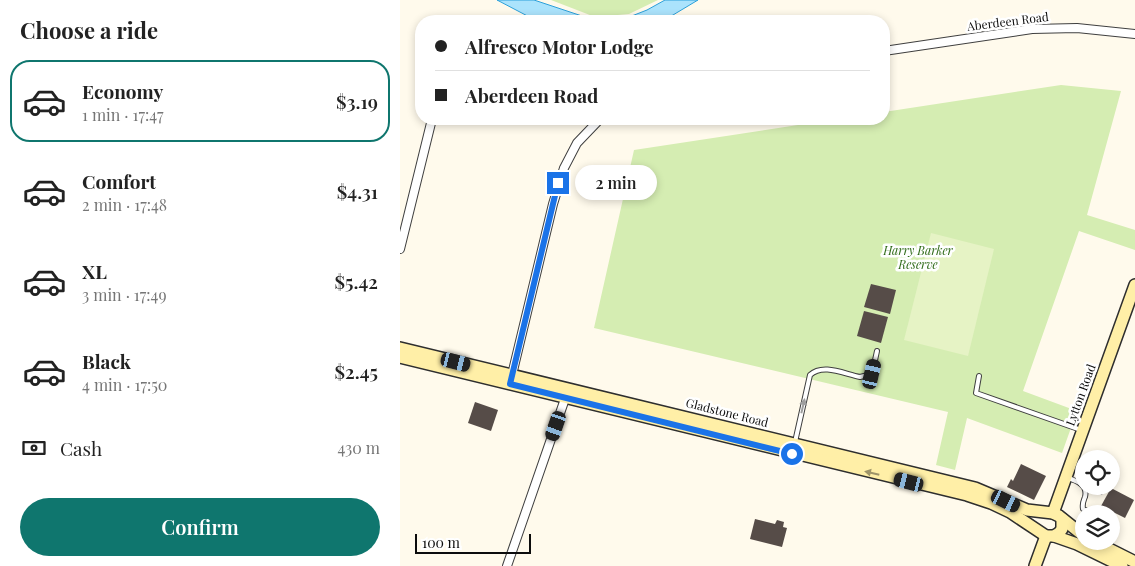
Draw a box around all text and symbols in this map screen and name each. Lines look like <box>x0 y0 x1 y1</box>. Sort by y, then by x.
street label: Aberdeen Road <box>965 8 1050 34</box>
text: Choose a ride <box>20 15 158 45</box>
text: Alfresco Motor Lodge <box>465 33 654 59</box>
text: Economy <box>82 78 163 104</box>
icon: car <box>22 79 67 124</box>
text: Aberdeen Road <box>465 82 598 108</box>
text: $3.19 <box>336 88 378 114</box>
text: 1 min · 17:47 <box>82 104 163 125</box>
callout: 2 min <box>576 166 658 200</box>
text: Comfort <box>82 168 156 194</box>
icon: car <box>22 169 67 214</box>
route end <box>547 172 569 194</box>
text: 2 min <box>596 172 636 193</box>
text: $4.31 <box>337 178 378 204</box>
text: 2 min · 17:48 <box>82 194 167 215</box>
park label: Harry Barker Reserve <box>882 242 954 272</box>
text: XL <box>82 258 107 284</box>
icon: car <box>22 259 67 304</box>
text: $5.42 <box>334 268 378 294</box>
text: 3 min · 17:49 <box>82 284 167 305</box>
text: Black <box>82 348 131 374</box>
icon: car <box>22 349 67 394</box>
car <box>439 351 472 373</box>
text: $2.45 <box>334 358 378 384</box>
car <box>861 358 882 390</box>
street label: Lytton Road <box>1062 362 1099 428</box>
text: 4 min · 17:50 <box>82 374 167 395</box>
street label: Gladstone Road <box>684 394 770 430</box>
one-way arrow <box>799 398 807 414</box>
car <box>544 409 567 443</box>
icon: cash <box>20 434 48 462</box>
text: Cash <box>60 435 102 461</box>
text: 430 m <box>337 437 380 458</box>
route start <box>781 443 803 465</box>
map controls <box>1075 450 1120 550</box>
button: locate <box>1075 450 1120 495</box>
one-way arrow <box>865 469 880 477</box>
car <box>892 471 925 493</box>
car <box>989 488 1022 514</box>
button: Confirm <box>20 498 380 556</box>
button: layers <box>1075 505 1120 550</box>
scale bar <box>415 531 531 554</box>
text: 100 m <box>422 533 460 552</box>

